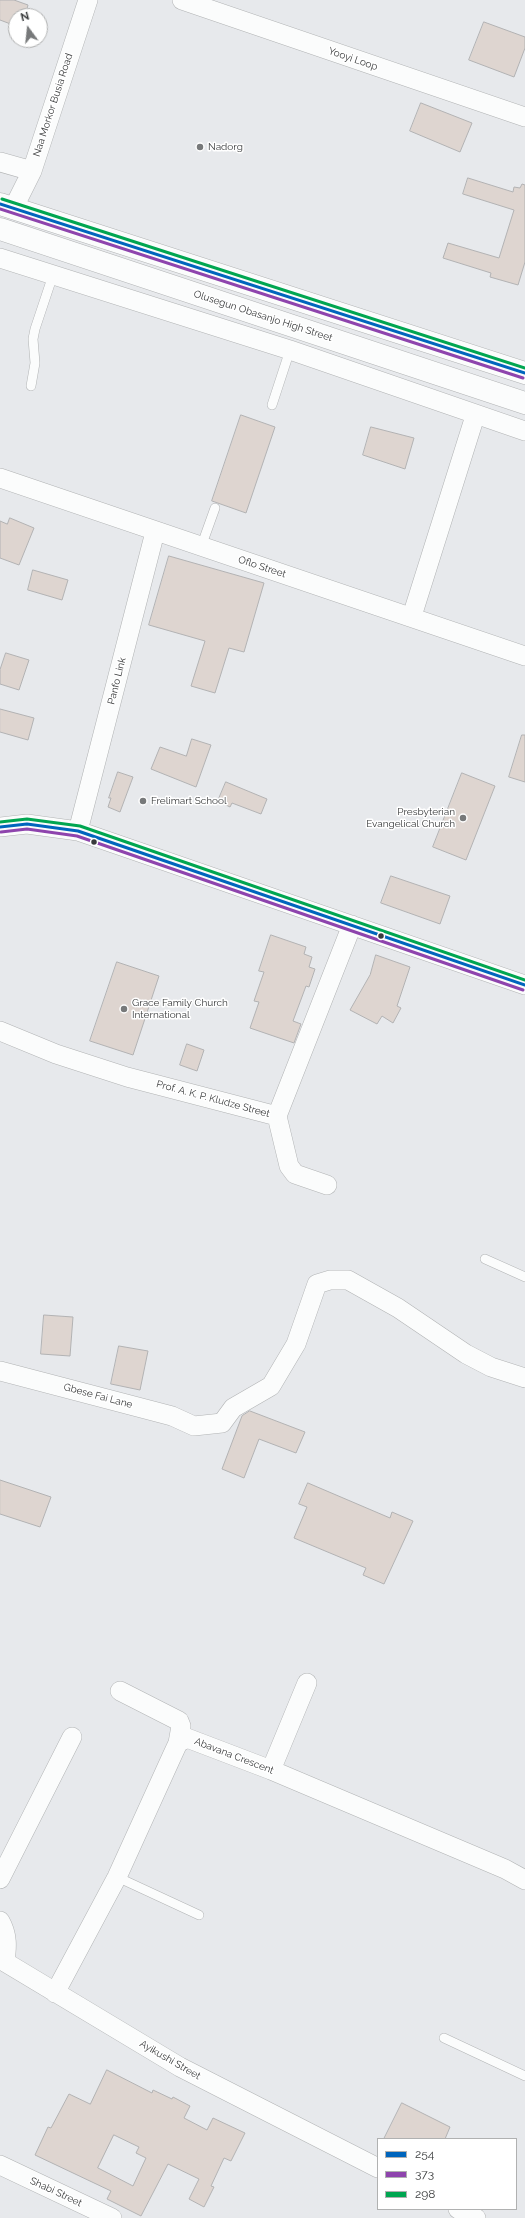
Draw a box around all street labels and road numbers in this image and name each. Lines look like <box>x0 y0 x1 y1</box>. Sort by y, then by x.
street label: Yooyi Loop <box>327 45 379 73</box>
street label: Naa Morkor Busia Road <box>31 52 75 158</box>
street label: Olusegun Obasanjo High Street <box>192 288 334 344</box>
street label: Oflo Street <box>237 554 287 580</box>
street label: Panfo Link <box>105 656 129 706</box>
street label: Prof. A. K. P. Kludze Street <box>155 1078 271 1120</box>
street label: Gbese Fai Lane <box>62 1381 134 1411</box>
street label: Abavana Crescent <box>193 1735 275 1777</box>
street label: Ayikushi Street <box>137 2038 203 2082</box>
street label: Shabi Street <box>28 2175 84 2209</box>

